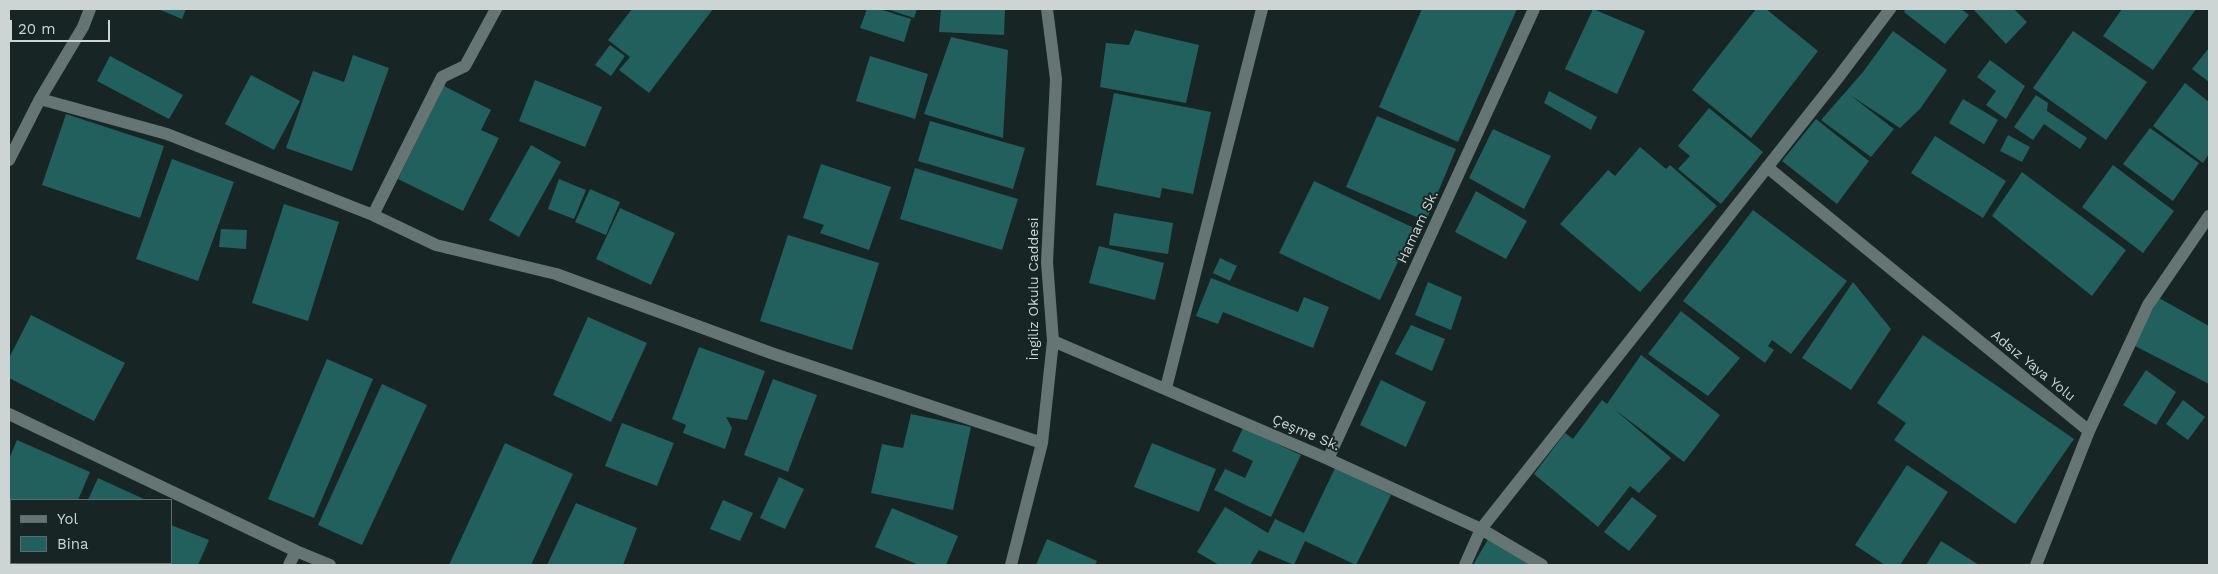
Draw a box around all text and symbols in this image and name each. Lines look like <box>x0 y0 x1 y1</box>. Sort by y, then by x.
scale bar <box>12 10 112 42</box>
text: 20 m <box>18 20 56 38</box>
street label: Hamam Sk. <box>1394 188 1442 266</box>
street label: İngiliz Okulu Caddesi <box>1026 217 1042 361</box>
street label: Adsız Yaya Yolu <box>1987 327 2079 405</box>
street label: Çeşme Sk. <box>1270 411 1342 455</box>
legend <box>10 499 172 564</box>
text: Yol <box>57 510 78 528</box>
text: Bina <box>57 535 89 553</box>

